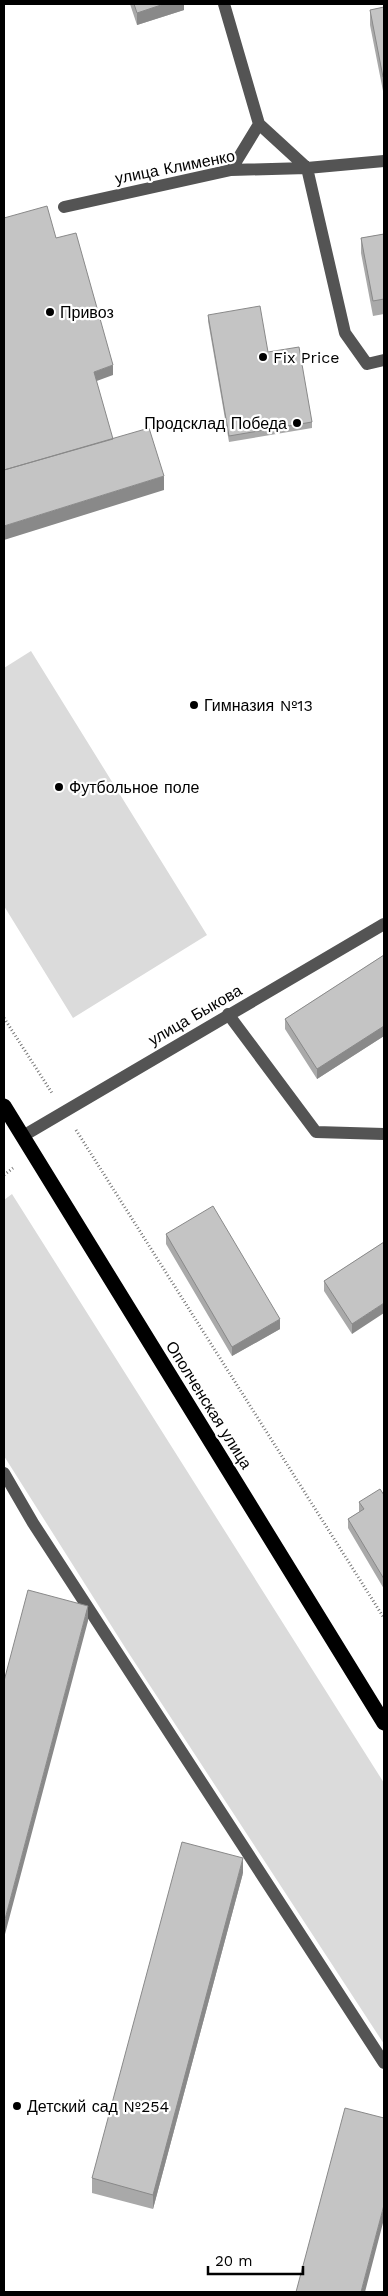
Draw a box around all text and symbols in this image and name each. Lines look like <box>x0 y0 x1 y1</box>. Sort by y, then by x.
street label: улица Клименко <box>113 146 237 188</box>
place label: Привоз <box>60 303 114 322</box>
marker: Привоз <box>44 306 56 318</box>
place label: Fix Price <box>273 348 339 367</box>
marker: Fix Price <box>257 351 269 363</box>
place label: Продсклад Победа <box>144 414 287 433</box>
marker: Продсклад Победа <box>291 417 303 429</box>
place label: Гимназия №13 <box>204 696 313 715</box>
marker: Гимназия №13 <box>188 699 200 711</box>
place label: Футбольное поле <box>69 778 200 797</box>
marker: Футбольное поле <box>53 781 65 793</box>
street label: улица Быкова <box>145 981 245 1049</box>
street label: Ополченская улица <box>162 1338 256 1472</box>
place label: Детский сад №254 <box>27 2097 170 2116</box>
marker: Детский сад №254 <box>11 2100 23 2112</box>
scale bar <box>208 2244 303 2276</box>
text: 20 m <box>215 2252 253 2270</box>

